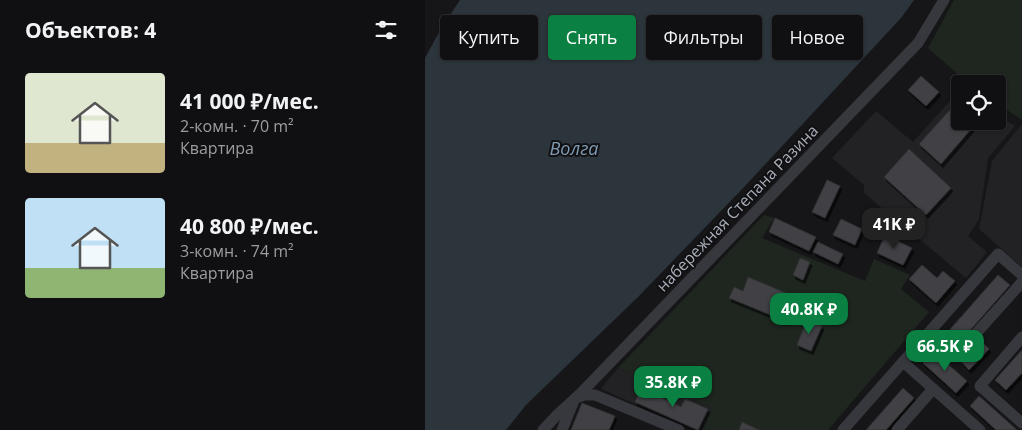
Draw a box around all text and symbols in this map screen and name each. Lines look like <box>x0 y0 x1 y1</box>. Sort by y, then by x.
chip: Купить <box>440 15 538 60</box>
chip: Снять <box>548 15 636 60</box>
chip: Фильтры <box>646 15 762 60</box>
chip: Новое <box>772 15 863 60</box>
text: Объектов: 4 <box>25 16 156 44</box>
icon: filters <box>372 16 400 44</box>
map controls <box>951 75 1006 130</box>
button: locate <box>951 75 1006 130</box>
text: 41 000 ₽/мес. <box>180 87 319 115</box>
icon: home <box>65 93 125 153</box>
text: 2-комн. · 70 m² <box>180 115 294 137</box>
street label: набережная Степана Разина <box>651 120 823 296</box>
water label: Волга <box>550 136 599 160</box>
text: Квартира <box>180 137 254 159</box>
pin: 41K ₽ <box>859 208 929 250</box>
text: 40 800 ₽/мес. <box>180 212 319 240</box>
text: 41K ₽ <box>873 213 915 235</box>
icon: home <box>65 218 125 278</box>
text: 3-комн. · 74 m² <box>180 240 294 262</box>
text: Квартира <box>180 262 254 284</box>
pin: 40.8K ₽ <box>763 292 855 335</box>
text: 40.8K ₽ <box>781 298 837 320</box>
pin: 66.5K ₽ <box>899 330 991 372</box>
text: 66.5K ₽ <box>917 335 973 357</box>
pin: 35.8K ₽ <box>627 366 719 408</box>
text: 35.8K ₽ <box>645 371 701 393</box>

